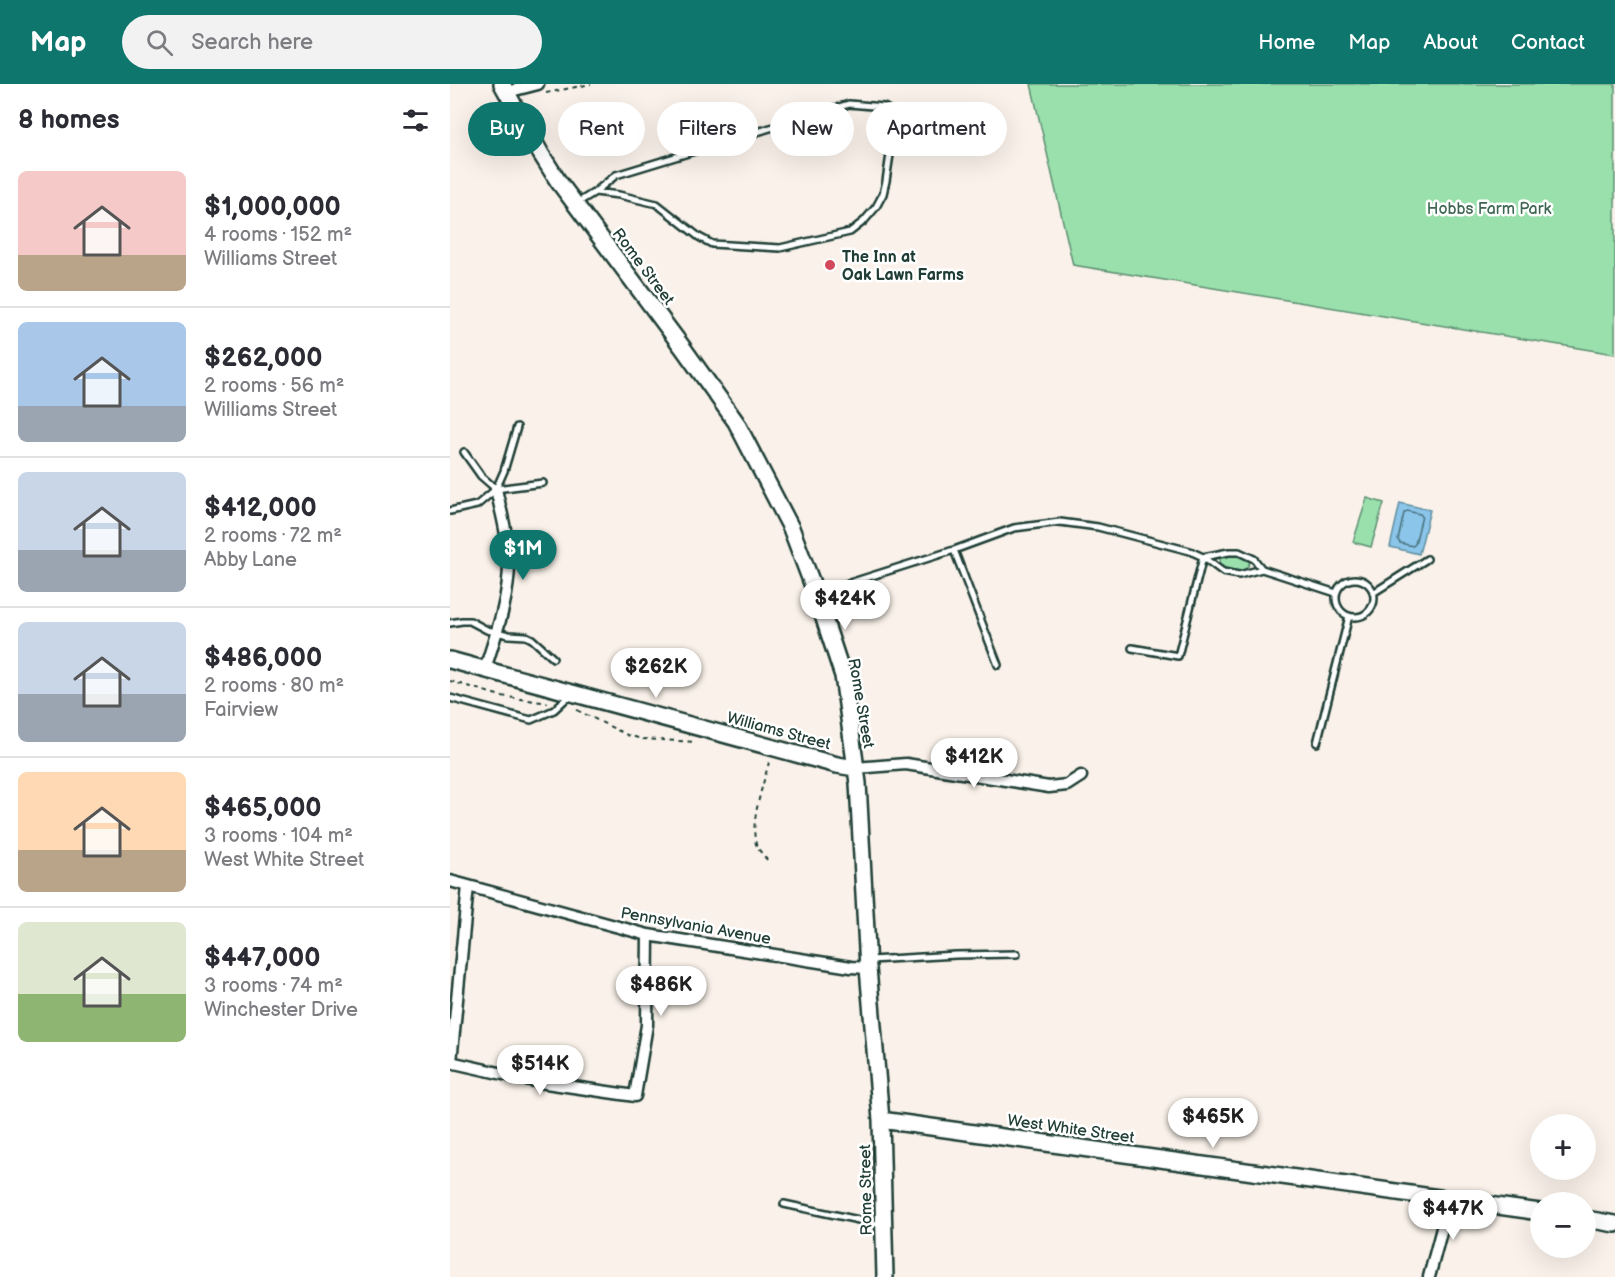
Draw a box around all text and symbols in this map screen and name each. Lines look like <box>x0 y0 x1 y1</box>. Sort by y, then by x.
search box <box>122 15 542 69</box>
text: Map <box>30 26 86 59</box>
icon: search <box>143 26 176 59</box>
text: Search here <box>191 29 313 56</box>
text: Home <box>1258 30 1315 55</box>
text: Map <box>1348 30 1390 55</box>
text: About <box>1423 30 1478 55</box>
text: Contact <box>1511 30 1585 55</box>
chip: Buy <box>468 102 546 156</box>
chip: Rent <box>558 102 645 156</box>
chip: Filters <box>657 102 758 156</box>
chip: New <box>770 102 854 156</box>
chip: Apartment <box>866 102 1007 156</box>
icon: filters <box>399 104 432 137</box>
text: 8 homes <box>18 105 120 136</box>
text: $1,000,000 <box>204 192 341 223</box>
icon: home <box>66 195 138 267</box>
park label: Hobbs Farm Park <box>1427 200 1551 219</box>
text: 4 rooms · 152 m² <box>204 223 352 247</box>
street label: Rome Street <box>608 225 678 309</box>
text: Williams Street <box>204 247 337 271</box>
place label: The Inn at Oak Lawn Farms <box>842 248 964 285</box>
marker: The Inn at Oak Lawn Farms <box>823 258 837 272</box>
text: $262,000 <box>204 343 322 374</box>
icon: home <box>66 346 138 418</box>
text: 2 rooms · 56 m² <box>204 374 344 398</box>
text: Williams Street <box>204 398 337 422</box>
text: $412,000 <box>204 493 317 524</box>
icon: home <box>66 496 138 568</box>
text: 2 rooms · 72 m² <box>204 524 342 548</box>
pin: $1M <box>494 530 552 581</box>
text: $1M <box>504 537 542 561</box>
text: Abby Lane <box>204 548 297 572</box>
pin: $424K <box>803 580 887 631</box>
text: $424K <box>814 587 876 611</box>
text: $486,000 <box>204 643 322 674</box>
icon: home <box>66 646 138 718</box>
pin: $262K <box>614 648 698 699</box>
text: $262K <box>625 655 687 679</box>
street label: Rome Street <box>843 657 878 750</box>
text: 2 rooms · 80 m² <box>204 674 344 698</box>
text: Fairview <box>204 698 278 722</box>
street label: Williams Street <box>725 708 833 754</box>
pin: $412K <box>932 738 1016 789</box>
text: $412K <box>945 745 1003 769</box>
text: $465,000 <box>204 793 322 824</box>
icon: home <box>66 796 138 868</box>
text: 3 rooms · 104 m² <box>204 824 353 848</box>
text: West White Street <box>204 848 364 872</box>
street label: Pennsylvania Avenue <box>619 904 773 949</box>
text: $447,000 <box>204 943 320 974</box>
icon: home <box>66 946 138 1018</box>
pin: $486K <box>619 966 703 1017</box>
text: $486K <box>630 973 692 997</box>
text: 3 rooms · 74 m² <box>204 974 343 998</box>
text: Winchester Drive <box>204 998 358 1022</box>
pin: $514K <box>498 1045 582 1096</box>
text: $514K <box>511 1052 569 1076</box>
pin: $465K <box>1171 1098 1255 1149</box>
text: $465K <box>1182 1105 1244 1129</box>
street label: West White Street <box>1006 1111 1136 1148</box>
map controls <box>1530 1114 1596 1258</box>
button: + <box>1530 1114 1596 1180</box>
street label: Rome Street <box>856 1144 877 1236</box>
pin: $447K <box>1411 1190 1495 1241</box>
button: − <box>1530 1192 1596 1258</box>
text: $447K <box>1422 1197 1484 1221</box>

